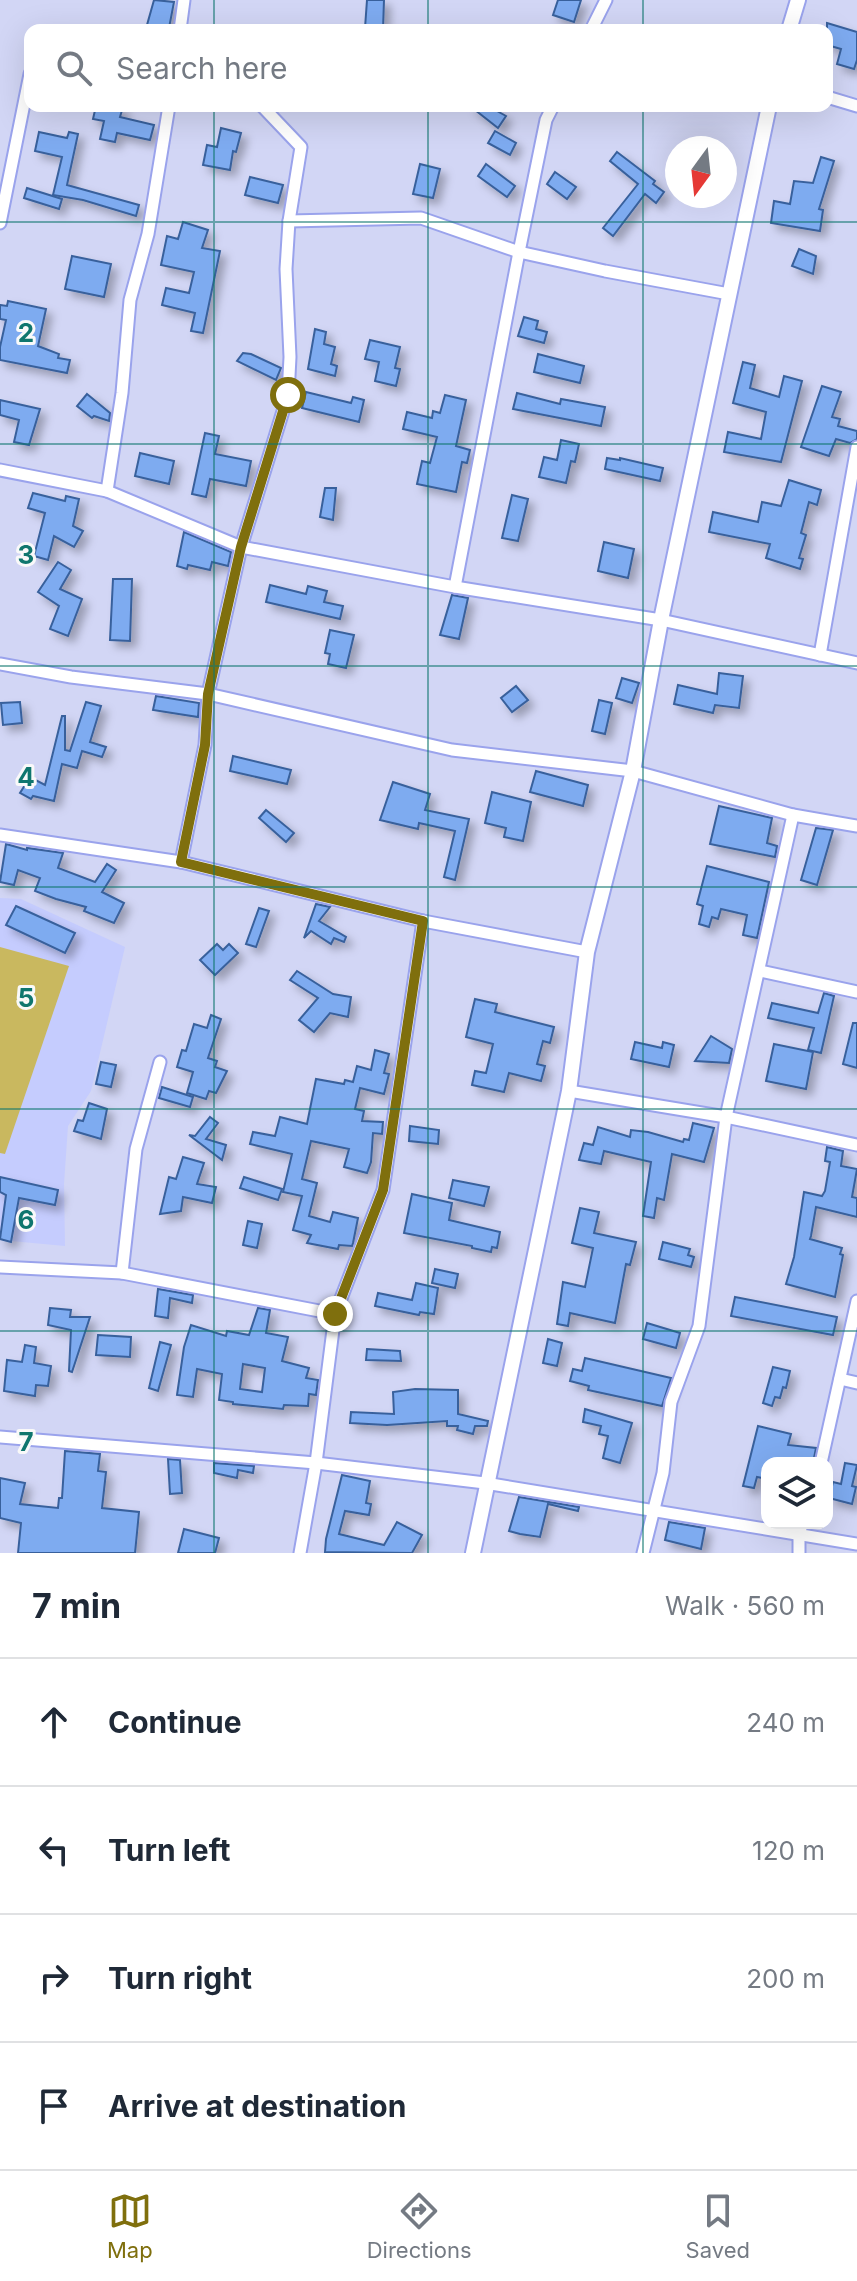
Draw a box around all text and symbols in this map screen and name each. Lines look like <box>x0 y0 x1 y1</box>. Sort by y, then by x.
search box <box>24 24 833 112</box>
icon: search <box>52 46 96 90</box>
text: Search here <box>116 50 288 86</box>
north arrow <box>665 136 737 208</box>
text: 2 <box>18 317 34 348</box>
route start <box>270 377 306 413</box>
text: 3 <box>18 539 34 570</box>
text: 4 <box>17 761 35 792</box>
text: 5 <box>18 982 34 1013</box>
text: 6 <box>18 1204 34 1235</box>
route end <box>317 1296 353 1332</box>
text: 7 <box>18 1426 34 1457</box>
map controls <box>761 1457 833 1529</box>
button: layers <box>761 1457 833 1529</box>
text: 7 min <box>32 1585 121 1626</box>
text: Walk · 560 m <box>665 1590 825 1621</box>
icon: ahead <box>32 1700 76 1744</box>
text: Continue <box>108 1704 242 1740</box>
text: 240 m <box>746 1707 825 1738</box>
icon: left <box>32 1828 76 1872</box>
text: Turn left <box>108 1832 230 1868</box>
text: 120 m <box>752 1835 825 1866</box>
icon: right <box>32 1956 76 2000</box>
text: Turn right <box>108 1960 252 1996</box>
text: 200 m <box>746 1963 825 1994</box>
icon: arrive <box>32 2084 76 2128</box>
text: Arrive at destination <box>108 2088 406 2124</box>
tab: Map <box>107 2189 153 2263</box>
tab: Directions <box>367 2189 472 2263</box>
tab: Saved <box>686 2189 750 2263</box>

